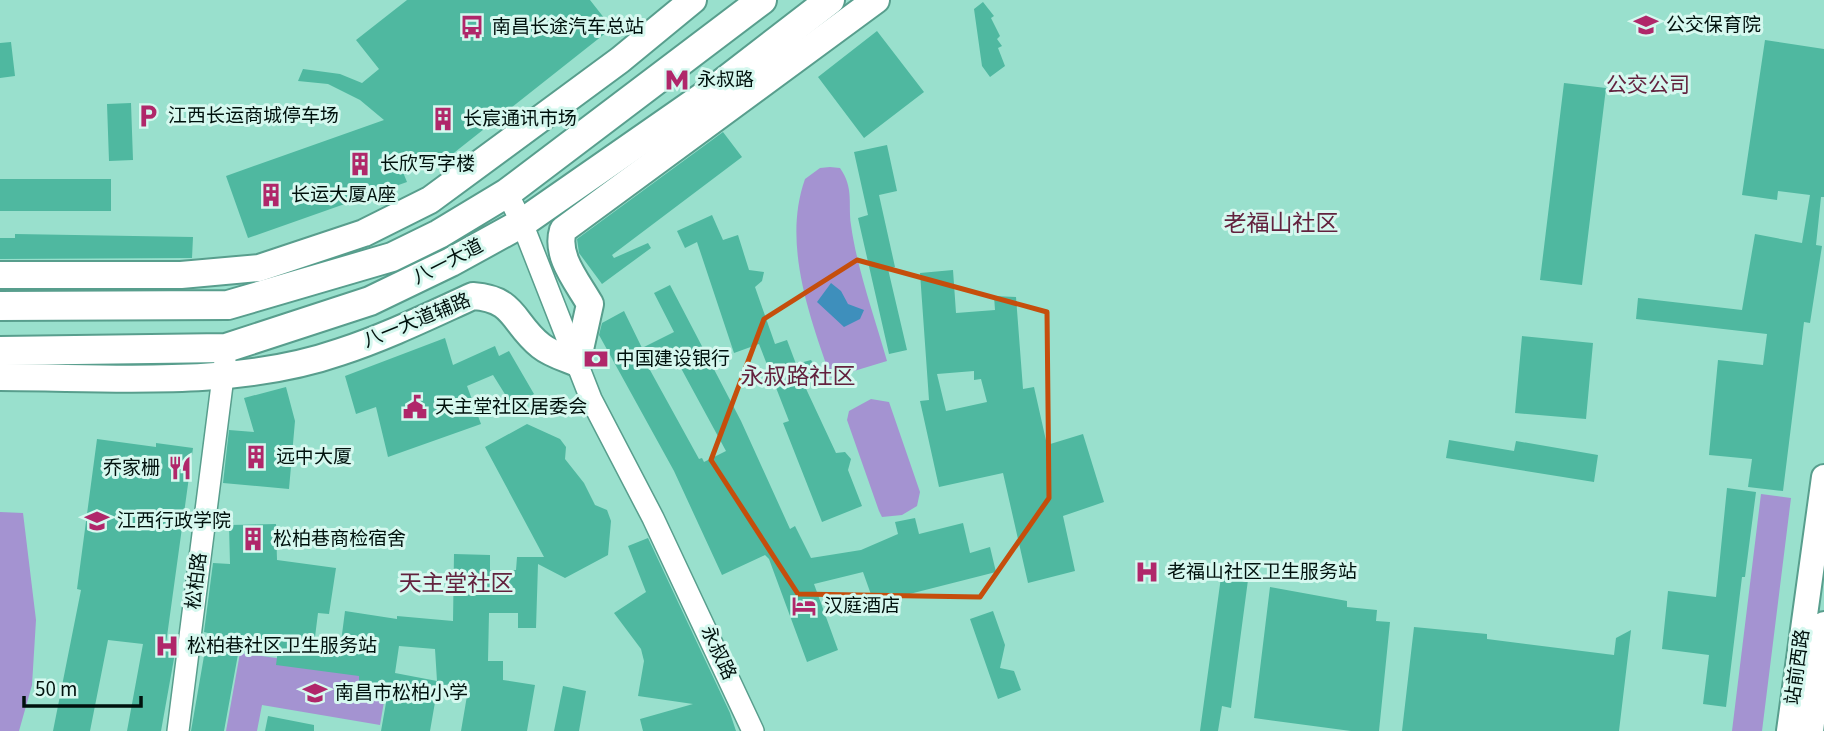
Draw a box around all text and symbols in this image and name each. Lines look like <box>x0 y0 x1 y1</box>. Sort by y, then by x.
school or university icon: 公交保育院 <box>1632 11 1660 39</box>
place label: 公交保育院 <box>1666 12 1761 39</box>
bus stop icon: 南昌长途汽车总站 <box>458 13 486 41</box>
place label: 南昌长途汽车总站 <box>492 14 644 41</box>
metro station icon: 永叔路 <box>663 66 691 94</box>
place label: 永叔路 <box>697 67 754 94</box>
district label: 公交公司 <box>1606 70 1690 100</box>
parking icon: 江西长运商城停车场 <box>134 102 162 130</box>
place label: 江西长运商城停车场 <box>168 103 339 130</box>
building icon: 长宸通讯市场 <box>429 105 457 133</box>
place label: 长宸通讯市场 <box>463 106 577 133</box>
building icon: 长欣写字楼 <box>346 150 374 178</box>
place label: 长欣写字楼 <box>380 151 475 178</box>
building icon: 长运大厦A座 <box>257 181 285 209</box>
place label: 长运大厦A座 <box>291 182 396 209</box>
district label: 老福山社区 <box>1224 207 1339 240</box>
street label: 八一大道 <box>408 233 488 291</box>
street label: 八一大道辅路 <box>359 287 475 355</box>
bank icon: 中国建设银行 <box>582 345 610 373</box>
place label: 中国建设银行 <box>616 346 730 373</box>
district label: 永叔路社区 <box>741 360 856 393</box>
public building icon: 天主堂社区居委会 <box>401 393 429 421</box>
place label: 天主堂社区居委会 <box>435 394 587 421</box>
building icon: 远中大厦 <box>242 443 270 471</box>
place label: 远中大厦 <box>276 444 352 471</box>
restaurant icon: 乔家栅 <box>166 454 194 482</box>
place label: 乔家栅 <box>103 455 160 482</box>
school or university icon: 江西行政学院 <box>83 507 111 535</box>
place label: 江西行政学院 <box>117 508 231 535</box>
building icon: 松柏巷商检宿舍 <box>239 525 267 553</box>
place label: 松柏巷商检宿舍 <box>273 526 406 553</box>
street label: 松柏路 <box>180 551 214 611</box>
hospital icon: 老福山社区卫生服务站 <box>1133 558 1161 586</box>
place label: 老福山社区卫生服务站 <box>1167 559 1357 586</box>
district label: 天主堂社区 <box>399 567 514 600</box>
hotel icon: 汉庭酒店 <box>790 592 818 620</box>
place label: 汉庭酒店 <box>824 593 900 620</box>
street label: 永叔路 <box>694 621 742 685</box>
street label: 站前西路 <box>1779 627 1817 707</box>
hospital icon: 松柏巷社区卫生服务站 <box>153 632 181 660</box>
place label: 松柏巷社区卫生服务站 <box>187 633 377 660</box>
scale bar <box>24 664 142 708</box>
text: 50 m <box>35 674 77 704</box>
school or university icon: 南昌市松柏小学 <box>301 679 329 707</box>
place label: 南昌市松柏小学 <box>335 680 468 707</box>

